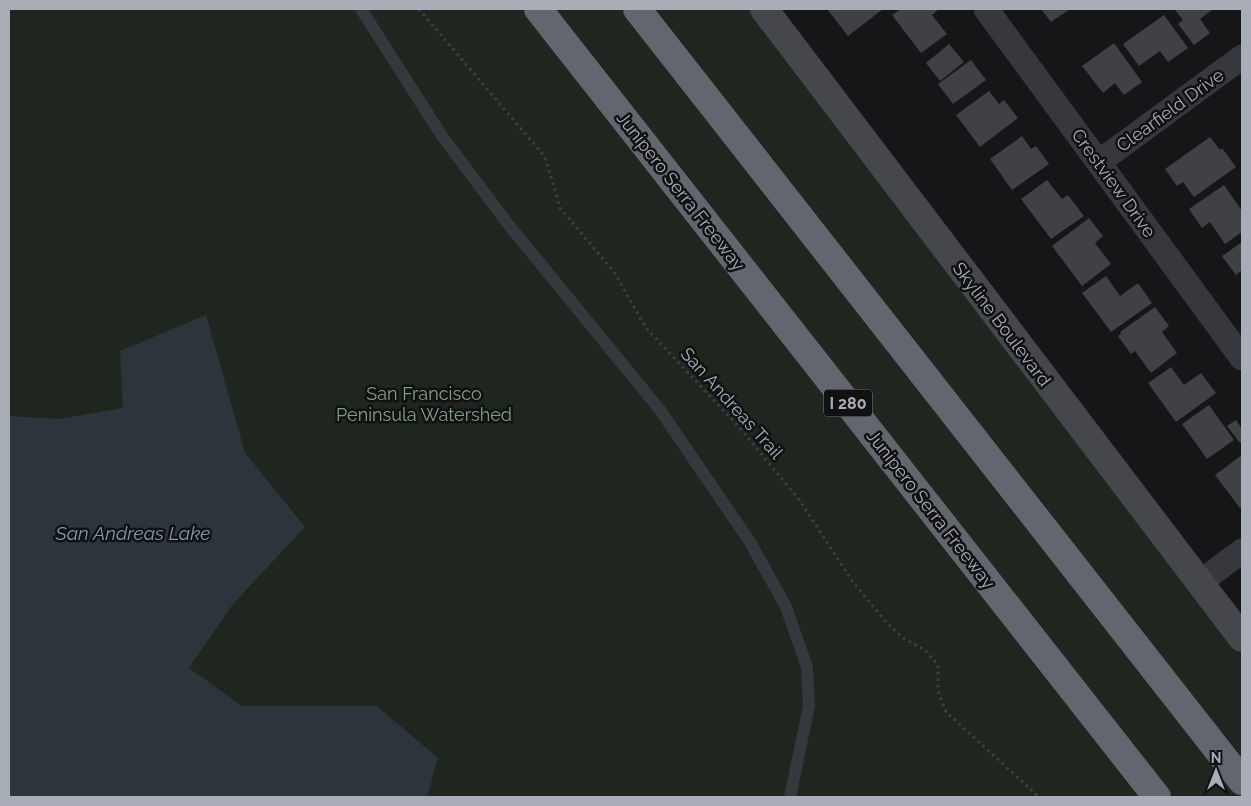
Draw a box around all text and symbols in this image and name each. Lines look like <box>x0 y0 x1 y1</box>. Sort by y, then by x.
street label: Clearfield Drive <box>1112 64 1228 156</box>
street label: Junipero Serra Freeway <box>612 107 750 275</box>
street label: Crestview Drive <box>1068 125 1161 242</box>
street label: Skyline Boulevard <box>949 258 1055 390</box>
street label: San Andreas Trail <box>677 343 788 463</box>
park label: San Francisco Peninsula Watershed <box>336 383 512 425</box>
road number: I 280 <box>824 389 872 416</box>
street label: Junipero Serra Freeway <box>862 425 1000 593</box>
water label: San Andreas Lake <box>55 522 210 544</box>
north arrow <box>1191 746 1241 796</box>
text: N <box>1211 750 1221 766</box>

